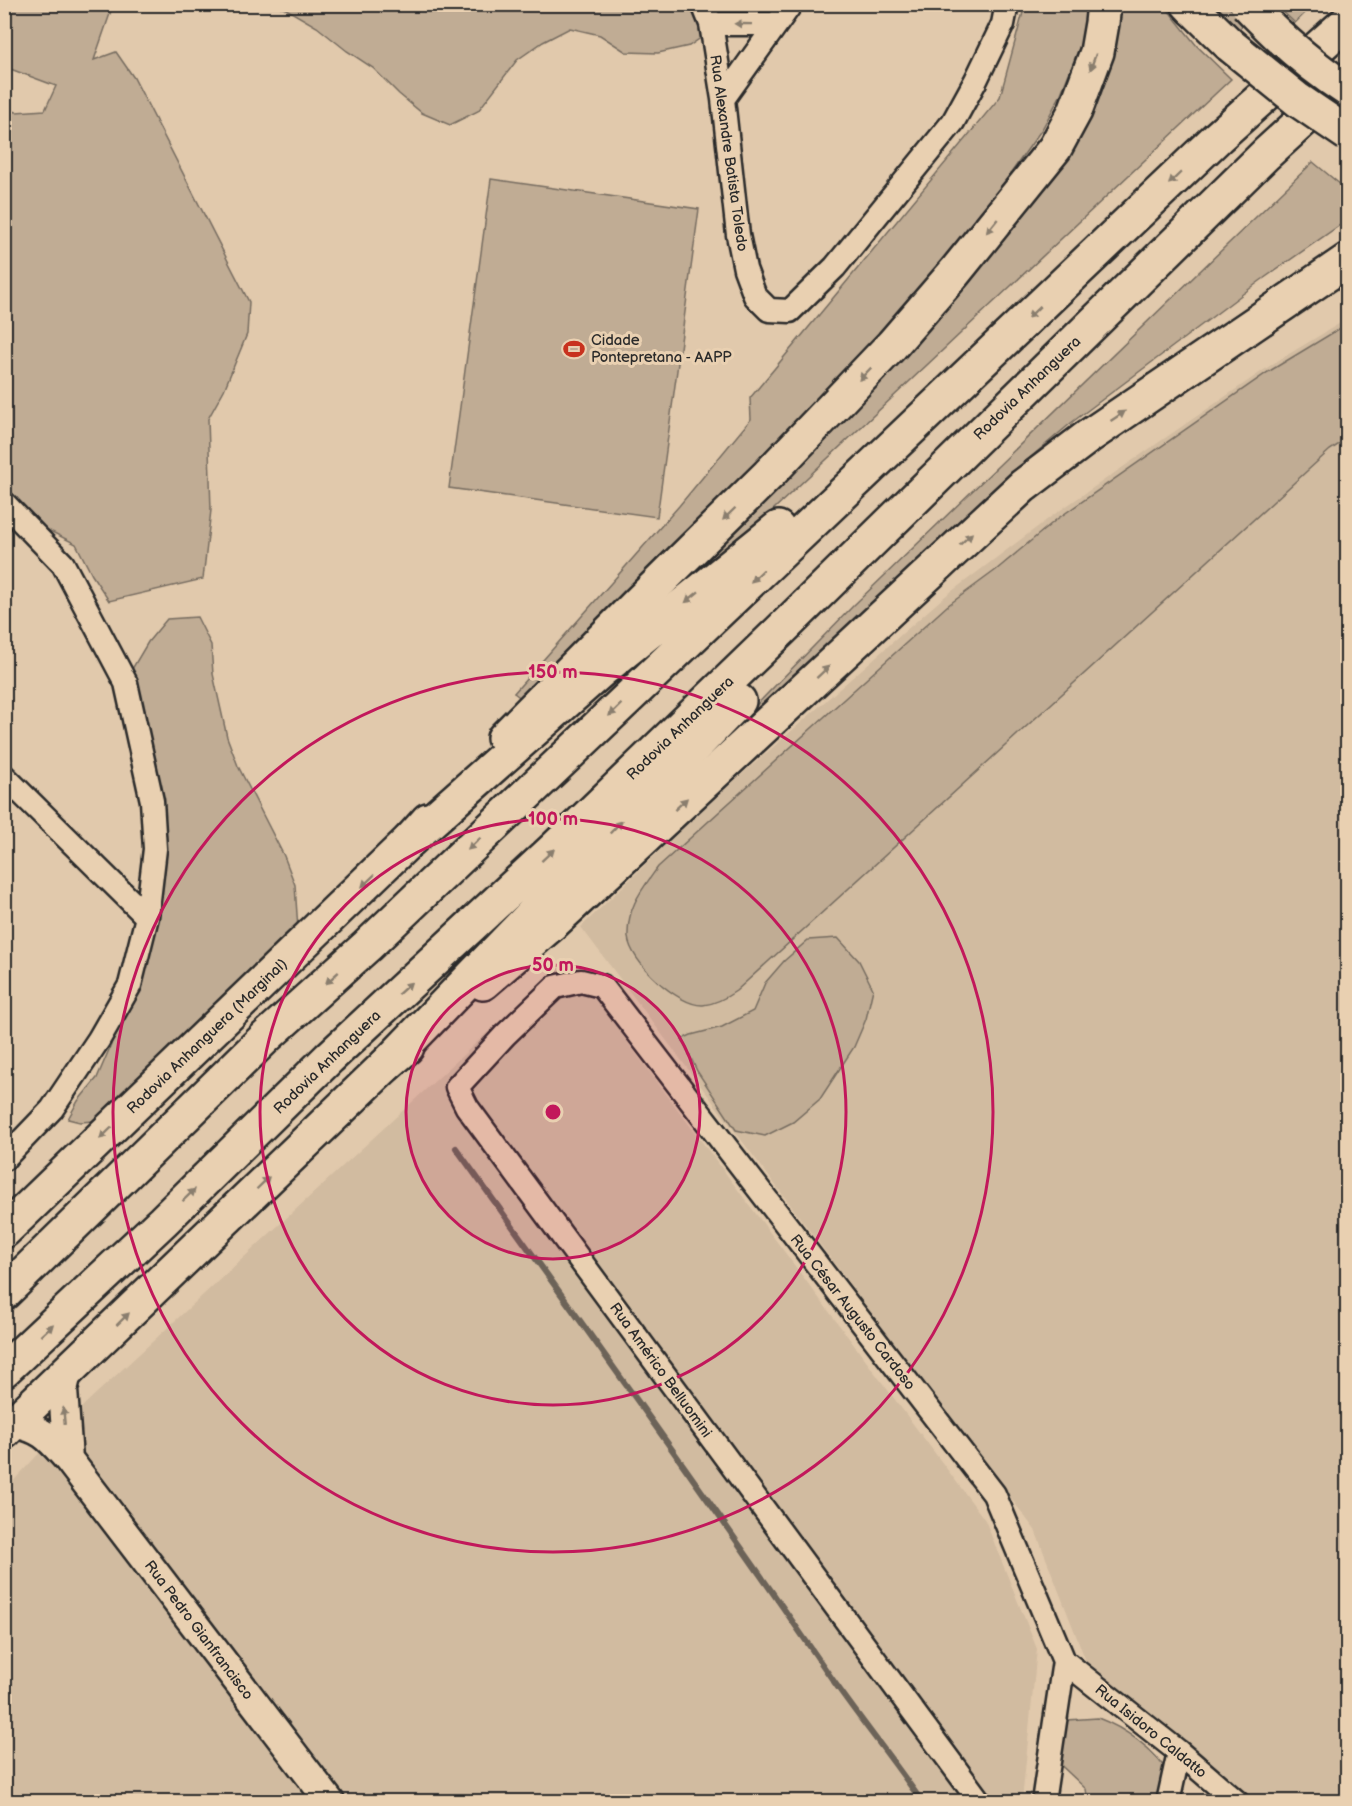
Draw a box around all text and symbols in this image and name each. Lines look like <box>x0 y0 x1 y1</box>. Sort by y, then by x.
one-way arrow <box>733 19 752 29</box>
street label: Rua Alexandre Batista Toledo <box>705 53 752 253</box>
one-way arrow <box>1088 53 1098 71</box>
one-way arrow <box>1169 170 1183 184</box>
one-way arrow <box>986 218 999 233</box>
one-way arrow <box>1027 305 1042 319</box>
place label: Cidade Pontepretana - AAPP <box>591 331 732 367</box>
street label: Rodovia Anhanguera <box>970 332 1085 444</box>
sports icon: Cidade Pontepretana - AAPP <box>562 337 586 361</box>
one-way arrow <box>858 366 872 381</box>
one-way arrow <box>1109 410 1125 422</box>
one-way arrow <box>722 506 736 520</box>
one-way arrow <box>959 532 974 546</box>
one-way arrow <box>750 568 764 582</box>
one-way arrow <box>684 591 700 604</box>
text: 150 m <box>528 662 578 683</box>
one-way arrow <box>816 665 830 679</box>
street label: Rodovia Anhanguera <box>623 672 738 784</box>
one-way arrow <box>608 703 623 717</box>
one-way arrow <box>673 797 688 811</box>
text: 100 m <box>528 809 578 830</box>
one-way arrow <box>609 820 623 835</box>
one-way arrow <box>467 837 481 851</box>
one-way arrow <box>540 848 554 862</box>
one-way arrow <box>360 874 375 888</box>
street label: Rodovia Anhanguera (Marginal) <box>123 955 292 1118</box>
text: 50 m <box>532 955 574 976</box>
one-way arrow <box>324 971 339 985</box>
one-way arrow <box>398 981 413 995</box>
street label: Rodovia Anhanguera <box>270 1006 385 1118</box>
centre of rings <box>543 1102 563 1122</box>
one-way arrow <box>99 1126 114 1140</box>
one-way arrow <box>256 1177 270 1191</box>
one-way arrow <box>181 1189 195 1203</box>
street label: Rua César Augusto Cardoso <box>786 1231 919 1394</box>
street label: Rua Américo Belluomini <box>605 1299 716 1442</box>
one-way arrow <box>115 1312 129 1326</box>
one-way arrow <box>40 1323 54 1337</box>
one-way arrow <box>59 1406 69 1425</box>
street label: Rua Pedro Gianfrancisco <box>140 1557 257 1704</box>
street label: Rua Isidoro Caldatto <box>1091 1680 1211 1782</box>

